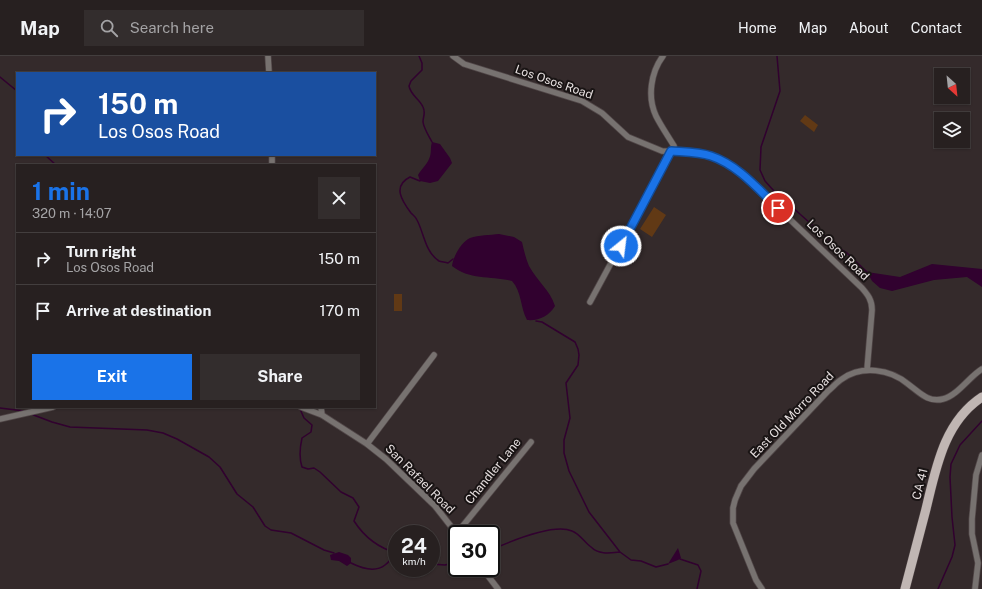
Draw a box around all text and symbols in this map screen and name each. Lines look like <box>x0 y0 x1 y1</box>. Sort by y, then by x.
search box <box>84 10 364 46</box>
text: Map <box>20 17 60 39</box>
icon: search <box>98 17 120 39</box>
text: Search here <box>130 19 214 36</box>
text: Home <box>738 20 777 36</box>
text: Map <box>799 20 827 36</box>
text: About <box>849 20 889 36</box>
text: Contact <box>911 20 962 36</box>
street label: Los Osos Road <box>513 62 595 102</box>
north arrow <box>934 68 970 104</box>
map controls <box>934 68 970 148</box>
text: 150 m <box>98 87 178 120</box>
icon: right <box>32 88 84 140</box>
button: layers <box>934 112 970 148</box>
text: Los Osos Road <box>98 121 220 142</box>
text: 1 min <box>32 177 90 205</box>
button: close <box>318 177 360 219</box>
pin <box>761 191 795 225</box>
icon: arrive <box>767 197 789 219</box>
text: 320 m · 14:07 <box>32 206 111 221</box>
street label: Los Osos Road <box>804 217 872 283</box>
position arrow <box>600 225 642 267</box>
text: Turn right <box>66 243 136 260</box>
icon: right <box>32 248 54 270</box>
text: 150 m <box>318 250 360 267</box>
text: Los Osos Road <box>66 260 154 275</box>
icon: arrive <box>32 300 54 322</box>
text: Arrive at destination <box>66 302 211 319</box>
text: 170 m <box>319 302 360 319</box>
button: Exit <box>32 354 192 400</box>
button: Share <box>200 354 360 400</box>
street label: East Old Morro Road <box>747 369 837 461</box>
street label: Chandler Lane <box>462 435 524 507</box>
street label: San Rafael Road <box>382 441 458 517</box>
street label: CA 41 <box>909 467 931 501</box>
speed limit sign: 30 <box>448 525 500 577</box>
text: 24 <box>401 534 427 558</box>
text: km/h <box>402 555 426 567</box>

